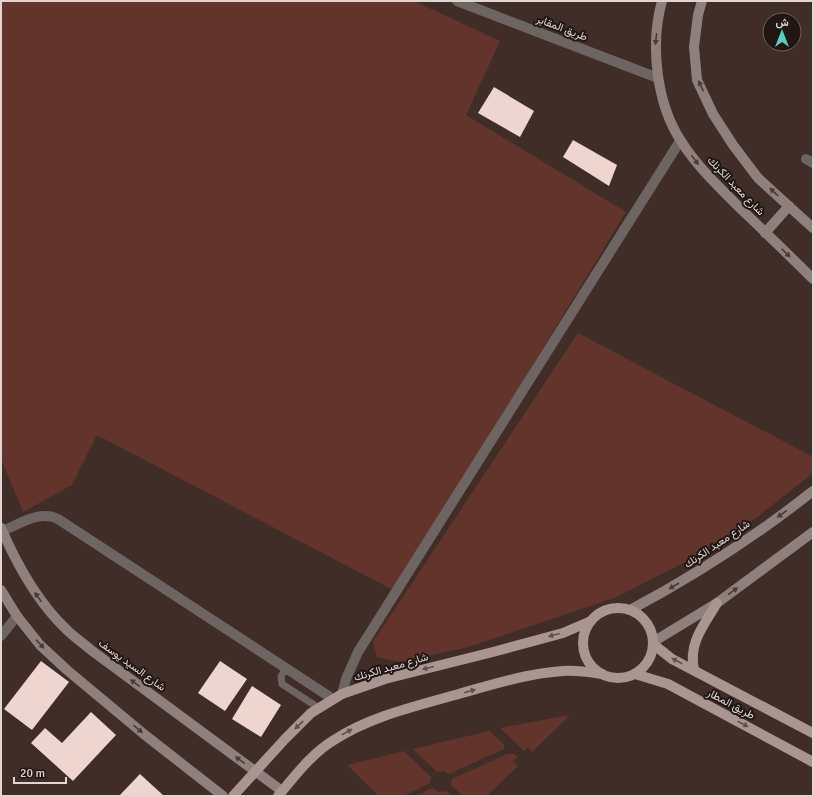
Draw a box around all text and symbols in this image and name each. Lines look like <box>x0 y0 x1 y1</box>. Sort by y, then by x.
street label: طريق المقابر <box>534 12 589 44</box>
north arrow <box>762 12 802 52</box>
text: ش <box>775 16 789 29</box>
one-way arrow <box>653 33 659 45</box>
one-way arrow <box>697 80 703 92</box>
street label: شارع معبد الكرنك <box>704 154 768 219</box>
one-way arrow <box>691 155 699 165</box>
one-way arrow <box>769 187 779 197</box>
one-way arrow <box>781 248 791 258</box>
one-way arrow <box>776 510 787 519</box>
street label: شارع معبد الكرنك <box>682 517 753 572</box>
one-way arrow <box>668 583 680 590</box>
one-way arrow <box>727 587 738 595</box>
one-way arrow <box>34 591 42 602</box>
one-way arrow <box>548 632 560 638</box>
street label: شارع السيد يوسف <box>95 636 168 695</box>
one-way arrow <box>35 639 45 649</box>
street label: شارع معبد الكرنك <box>352 650 430 685</box>
one-way arrow <box>671 658 683 664</box>
one-way arrow <box>422 665 434 671</box>
one-way arrow <box>130 679 140 687</box>
street label: طريق المطار <box>704 686 757 722</box>
one-way arrow <box>464 688 476 694</box>
one-way arrow <box>294 720 304 730</box>
one-way arrow <box>737 720 748 727</box>
one-way arrow <box>133 725 144 734</box>
one-way arrow <box>341 729 353 736</box>
one-way arrow <box>234 755 245 764</box>
scale bar <box>14 759 66 785</box>
text: 20 m <box>20 766 45 781</box>

